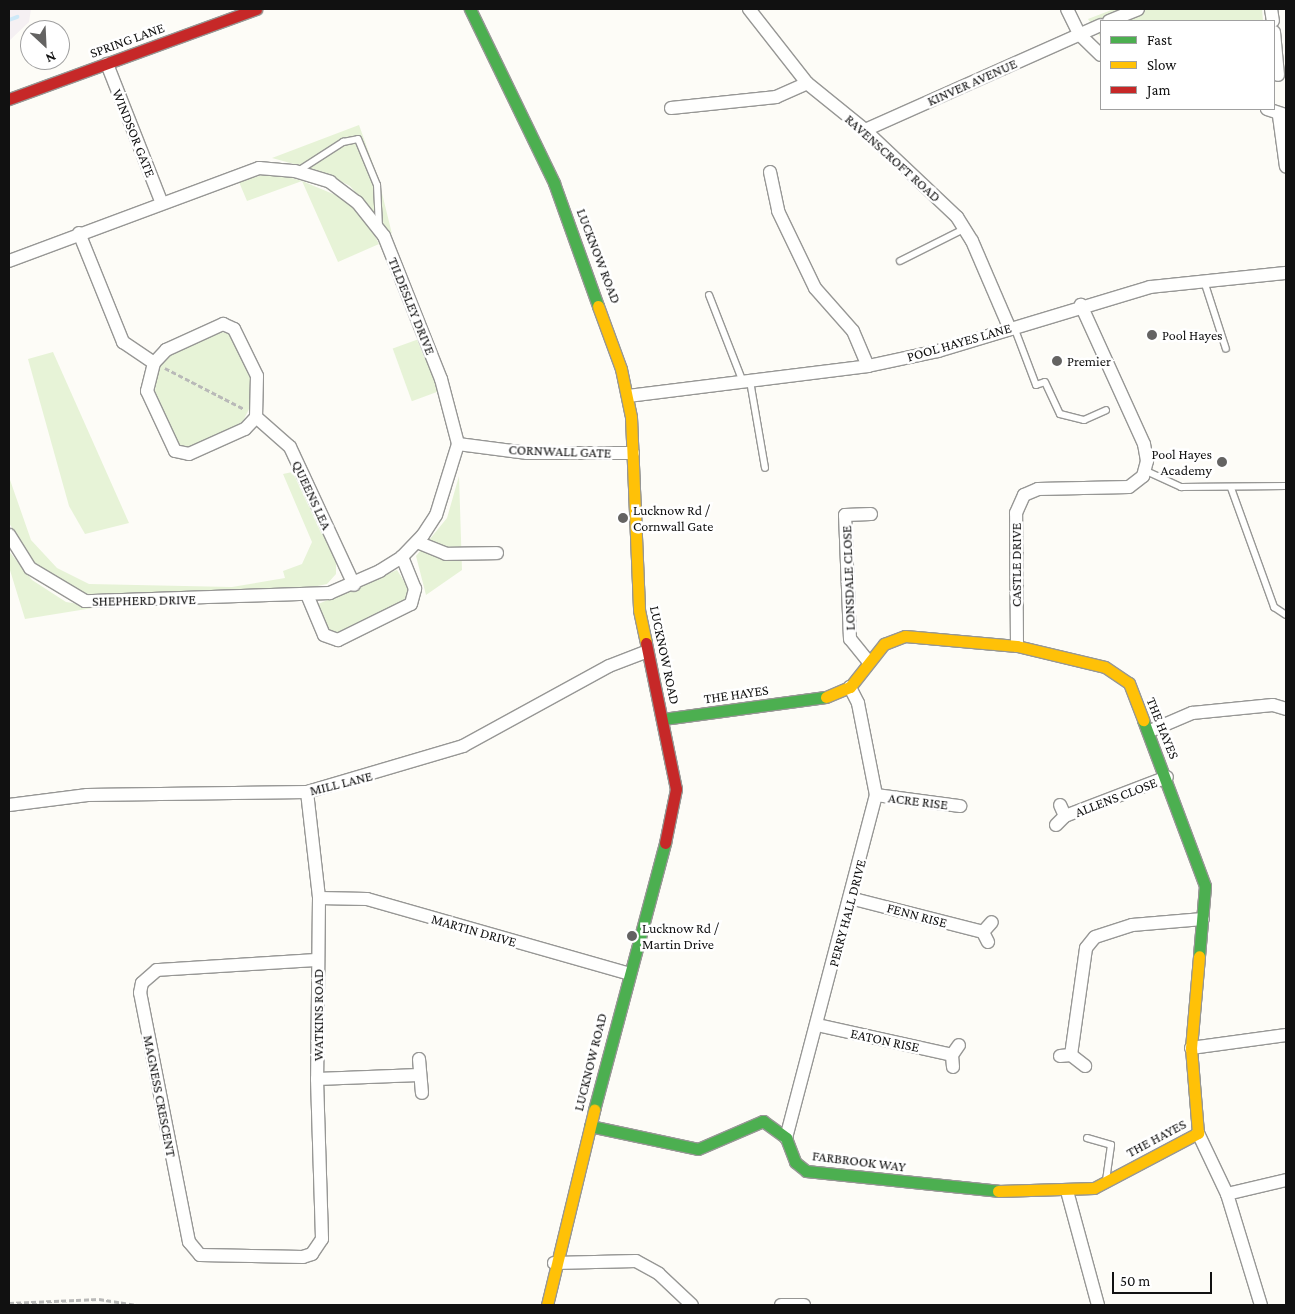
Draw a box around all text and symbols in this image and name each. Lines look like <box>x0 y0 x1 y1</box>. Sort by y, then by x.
street label: SPRING LANE <box>87 19 167 61</box>
north arrow <box>20 20 70 70</box>
legend <box>1100 20 1275 110</box>
text: Fast <box>1147 32 1172 48</box>
text: N <box>43 48 59 67</box>
street label: KINVER AVENUE <box>924 55 1020 109</box>
text: Slow <box>1147 57 1176 73</box>
text: Jam <box>1147 82 1170 98</box>
street label: WINDSOR GATE <box>109 87 159 179</box>
street label: RAVENSCROFT ROAD <box>842 111 944 205</box>
street label: LUCKNOW ROAD <box>573 206 625 306</box>
street label: TILDESLEY DRIVE <box>385 255 439 357</box>
street label: POOL HAYES LANE <box>905 319 1013 365</box>
place label: Pool Hayes <box>1162 327 1223 343</box>
marker: Pool Hayes <box>1146 329 1158 341</box>
place label: Premier <box>1067 353 1111 369</box>
marker: Premier <box>1051 355 1063 367</box>
street label: CORNWALL GATE <box>508 441 612 461</box>
place label: Pool Hayes Academy <box>1151 446 1212 478</box>
marker: Pool Hayes Academy <box>1216 456 1228 468</box>
street label: QUEENS LEA <box>289 458 335 532</box>
place label: Lucknow Rd / Cornwall Gate <box>633 502 713 534</box>
marker: Lucknow Rd / Cornwall Gate <box>617 512 629 524</box>
street label: CASTLE DRIVE <box>1008 523 1024 607</box>
street label: LONSDALE CLOSE <box>838 525 858 631</box>
street label: SHEPHERD DRIVE <box>92 591 196 609</box>
street label: LUCKNOW ROAD <box>646 604 684 706</box>
street label: THE HAYES <box>703 681 769 707</box>
street label: THE HAYES <box>1143 695 1183 761</box>
street label: MILL LANE <box>308 767 374 799</box>
street label: ALLENS CLOSE <box>1073 774 1159 820</box>
street label: ACRE RISE <box>887 789 949 813</box>
street label: PERRY HALL DRIVE <box>825 857 869 969</box>
street label: FENN RISE <box>885 899 949 931</box>
street label: MARTIN DRIVE <box>430 910 518 950</box>
place label: Lucknow Rd / Martin Drive <box>642 920 719 952</box>
marker: Lucknow Rd / Martin Drive <box>626 930 638 942</box>
street label: WATKINS ROAD <box>310 969 326 1061</box>
street label: LUCKNOW ROAD <box>570 1011 610 1113</box>
street label: EATON RISE <box>849 1025 921 1055</box>
street label: MAGNESS CRESCENT <box>140 1034 180 1158</box>
street label: THE HAYES <box>1123 1115 1189 1161</box>
street label: FARBROOK WAY <box>811 1147 907 1175</box>
scale bar <box>1115 1262 1215 1294</box>
text: 50 m <box>1120 1273 1150 1289</box>

